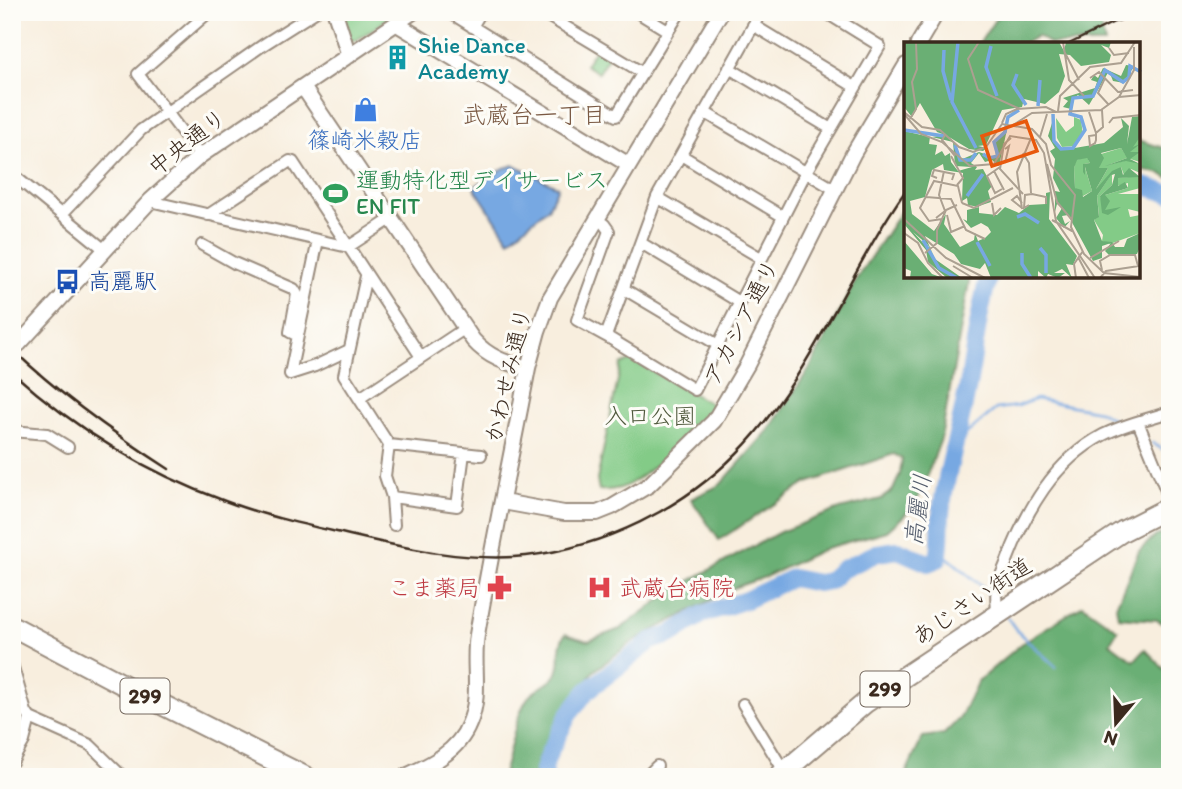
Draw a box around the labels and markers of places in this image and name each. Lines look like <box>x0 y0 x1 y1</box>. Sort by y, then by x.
place label: Shie Dance Academy <box>418 31 526 85</box>
building icon: Shie Dance Academy <box>384 44 412 72</box>
shop icon: 篠崎米穀店 <box>351 96 379 124</box>
place label: 篠崎米穀店 <box>308 126 423 154</box>
place label: 運動特化型デイサービス EN FIT <box>356 166 608 220</box>
sports icon: 運動特化型デイサービス EN FIT <box>322 179 350 207</box>
bus stop icon: 高麗駅 <box>54 267 82 295</box>
place label: 高麗駅 <box>88 267 157 295</box>
place label: こま薬局 <box>388 574 480 602</box>
pharmacy icon: こま薬局 <box>486 574 514 602</box>
hospital icon: 武蔵台病院 <box>585 574 613 602</box>
place label: 武蔵台病院 <box>619 574 734 602</box>

